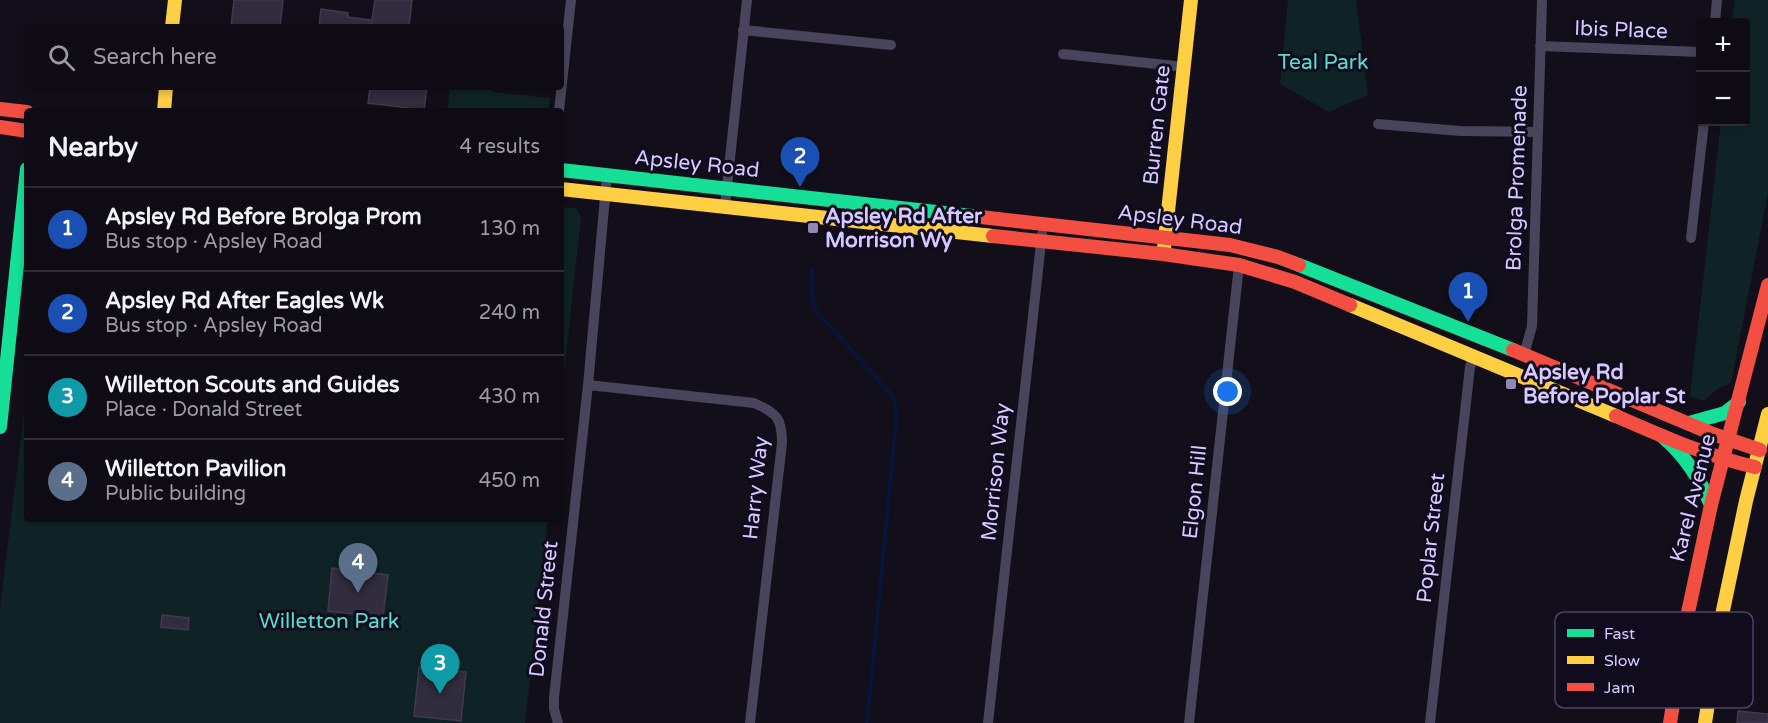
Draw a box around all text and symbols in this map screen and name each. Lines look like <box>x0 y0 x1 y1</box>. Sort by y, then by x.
street label: Ibis Place <box>1574 16 1668 44</box>
map controls <box>1696 18 1750 126</box>
button: + <box>1696 18 1750 72</box>
search box <box>24 24 564 90</box>
icon: search <box>45 41 78 74</box>
text: Search here <box>93 44 217 70</box>
park label: Teal Park <box>1278 50 1368 75</box>
street label: Burren Gate <box>1138 64 1176 186</box>
button: − <box>1696 72 1750 126</box>
street label: Brolga Promenade <box>1501 85 1533 271</box>
text: Nearby <box>48 132 138 163</box>
text: 4 results <box>460 135 540 159</box>
pin: 2 <box>780 138 820 187</box>
street label: Apsley Road <box>633 145 761 183</box>
street label: Apsley Road <box>1116 200 1244 240</box>
text: Apsley Rd Before Brolga Prom <box>105 204 422 230</box>
place label: Apsley Rd After Morrison Wy <box>825 204 983 253</box>
text: 1 <box>61 217 74 241</box>
text: 130 m <box>479 217 540 241</box>
marker: Apsley Rd After Morrison Wy <box>806 221 820 235</box>
text: Bus stop · Apsley Road <box>105 230 323 254</box>
pin: 1 <box>1448 272 1488 322</box>
text: Apsley Rd After Eagles Wk <box>105 288 384 314</box>
text: 2 <box>61 301 74 325</box>
text: 240 m <box>479 301 540 325</box>
text: Bus stop · Apsley Road <box>105 314 323 338</box>
place label: Apsley Rd Before Poplar St <box>1523 360 1685 409</box>
text: Willetton Scouts and Guides <box>105 372 400 398</box>
your location <box>1213 377 1242 406</box>
marker: Apsley Rd Before Poplar St <box>1504 377 1518 391</box>
text: 3 <box>61 385 74 409</box>
text: 430 m <box>479 385 540 409</box>
text: Place · Donald Street <box>105 398 302 422</box>
street label: Morrison Way <box>976 402 1016 542</box>
street label: Karel Avenue <box>1665 431 1721 565</box>
street label: Harry Way <box>738 435 774 541</box>
street label: Elgon Hill <box>1178 444 1212 540</box>
text: Willetton Pavilion <box>105 456 286 482</box>
text: 4 <box>61 469 74 493</box>
text: 450 m <box>479 469 540 493</box>
street label: Poplar Street <box>1412 472 1450 604</box>
text: Public building <box>105 482 246 506</box>
street label: Donald Street <box>524 540 564 678</box>
pin: 4 <box>338 544 378 593</box>
park label: Willetton Park <box>259 609 399 634</box>
legend <box>1555 612 1753 708</box>
text: Fast <box>1604 624 1635 644</box>
pin: 3 <box>420 644 460 694</box>
text: Slow <box>1604 651 1640 671</box>
text: Jam <box>1604 678 1635 698</box>

